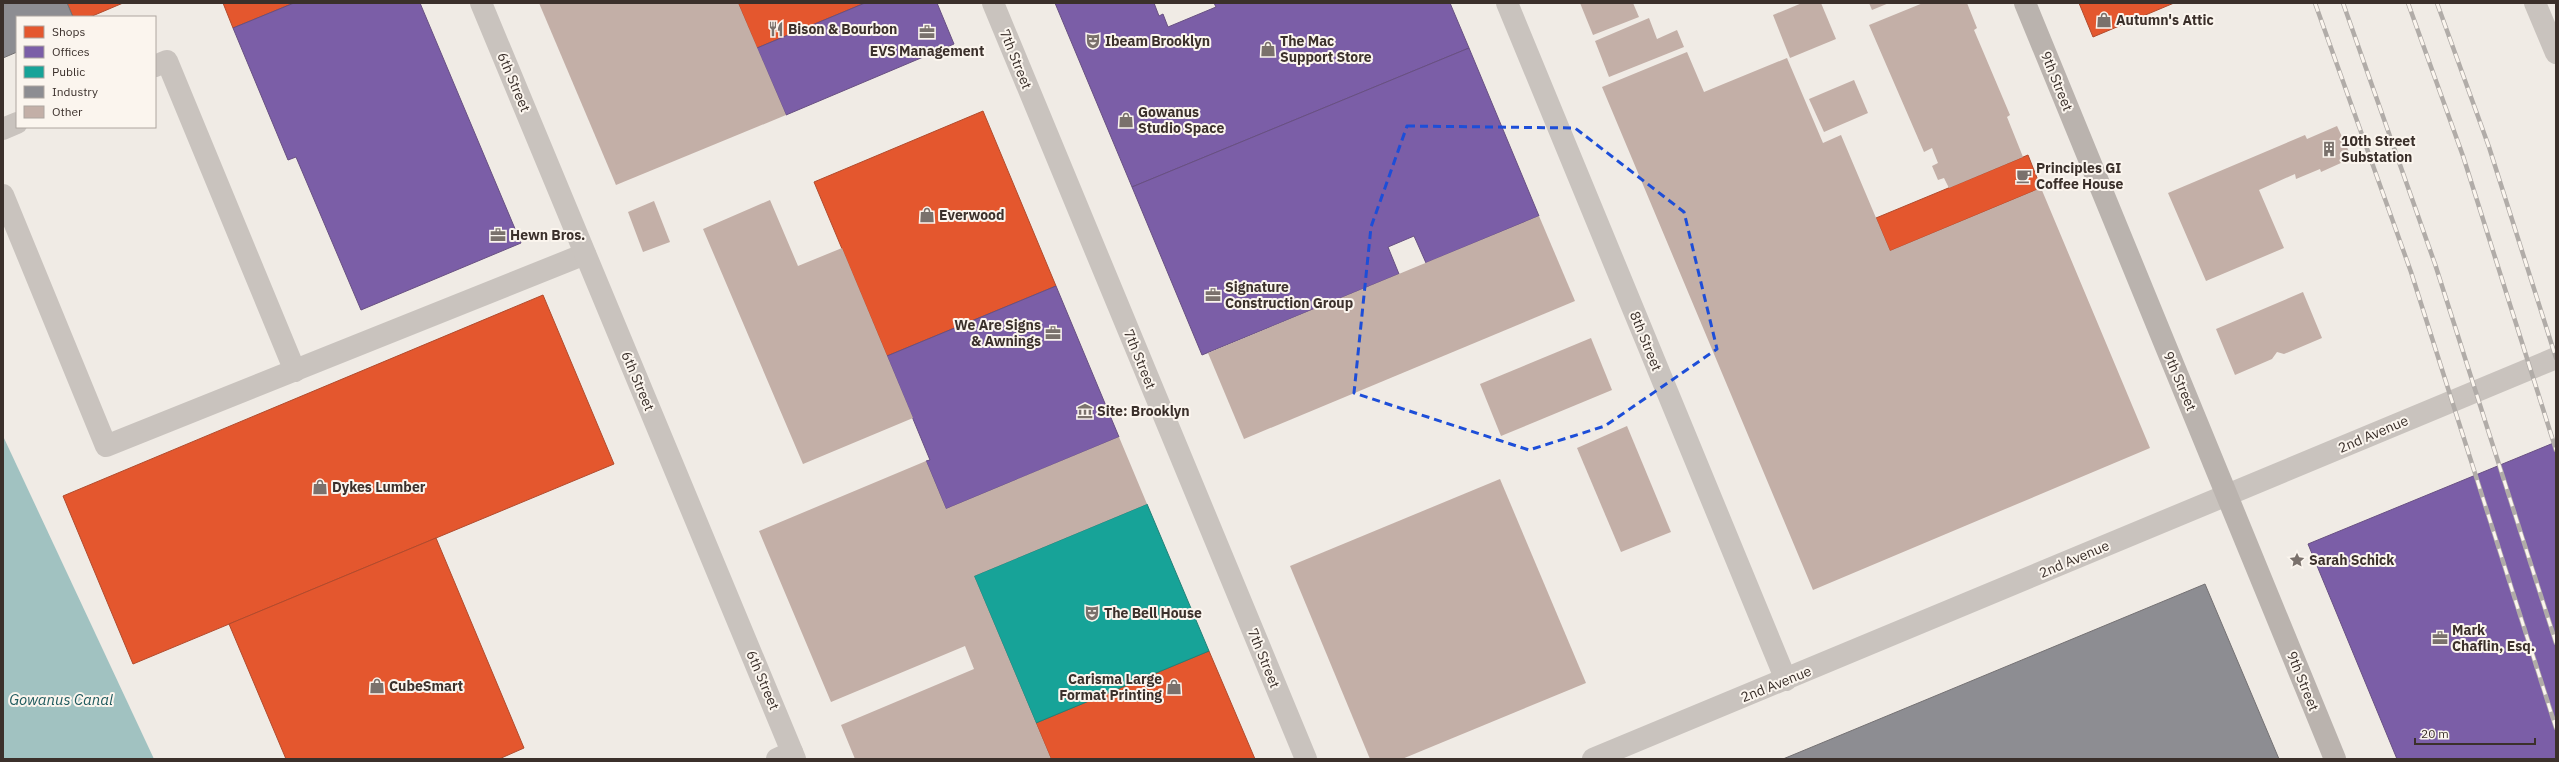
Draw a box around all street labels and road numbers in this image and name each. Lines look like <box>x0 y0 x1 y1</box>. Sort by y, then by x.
street label: 7th Street <box>996 26 1036 92</box>
street label: 9th Street <box>2037 48 2077 114</box>
street label: 6th Street <box>493 49 535 115</box>
street label: 8th Street <box>1626 308 1666 374</box>
street label: 7th Street <box>1120 326 1160 392</box>
street label: 6th Street <box>617 348 659 414</box>
street label: 9th Street <box>2159 348 2201 414</box>
street label: 2nd Avenue <box>2335 411 2411 457</box>
street label: 2nd Avenue <box>2036 536 2112 582</box>
street label: 7th Street <box>1244 625 1284 691</box>
street label: 6th Street <box>742 647 784 713</box>
street label: 9th Street <box>2283 648 2323 714</box>
street label: 2nd Avenue <box>1738 662 1814 706</box>

